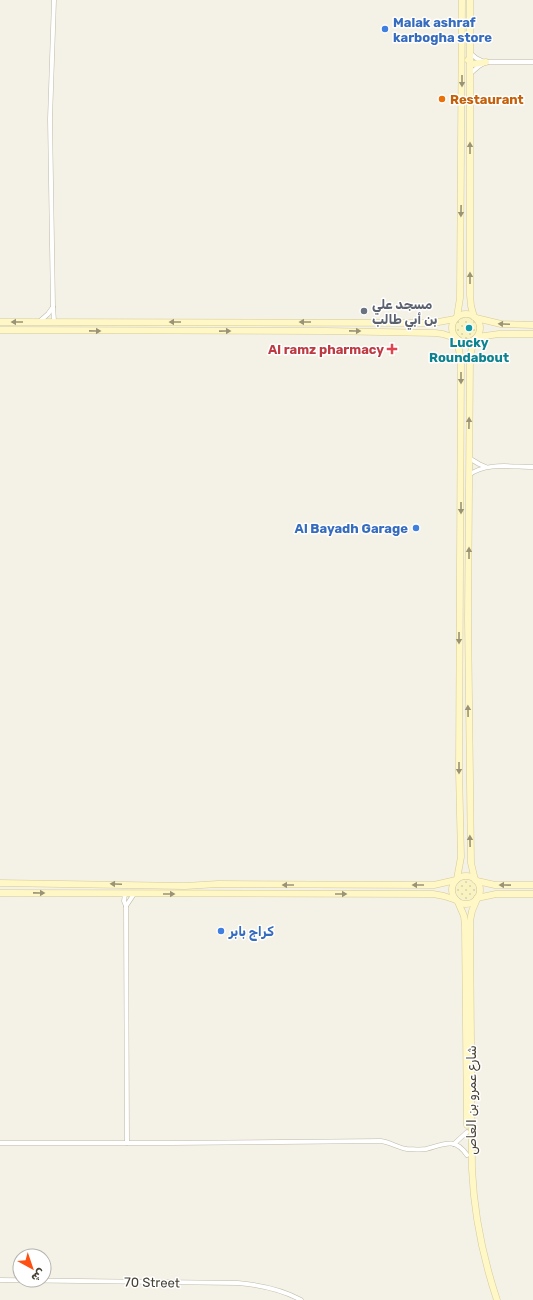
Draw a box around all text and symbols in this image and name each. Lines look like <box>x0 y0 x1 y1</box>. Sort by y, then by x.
place label: Malak ashraf karbogha store <box>393 15 492 45</box>
marker: Malak ashraf karbogha store <box>380 24 390 34</box>
one-way arrow <box>459 75 465 88</box>
place label: Restaurant <box>450 92 524 107</box>
marker: Restaurant <box>437 94 447 104</box>
one-way arrow <box>467 141 473 154</box>
one-way arrow <box>458 205 464 218</box>
one-way arrow <box>467 271 473 284</box>
place label: مسجد علي بن أبي طالب <box>372 297 438 330</box>
marker: مسجد علي بن أبي طالب <box>359 306 369 316</box>
one-way arrow <box>10 319 23 325</box>
one-way arrow <box>168 319 181 325</box>
one-way arrow <box>298 319 311 325</box>
one-way arrow <box>498 321 510 328</box>
marker: Lucky Roundabout <box>464 323 474 333</box>
one-way arrow <box>89 328 102 334</box>
one-way arrow <box>219 328 232 334</box>
one-way arrow <box>349 328 361 335</box>
place label: Lucky Roundabout <box>429 335 509 365</box>
place label: Al ramz pharmacy <box>268 342 384 357</box>
marker: Al ramz pharmacy <box>387 344 397 354</box>
one-way arrow <box>458 372 464 385</box>
one-way arrow <box>466 416 472 429</box>
one-way arrow <box>457 502 464 514</box>
place label: Al Bayadh Garage <box>295 521 408 536</box>
marker: Al Bayadh Garage <box>411 523 421 533</box>
one-way arrow <box>466 546 472 559</box>
one-way arrow <box>456 632 462 645</box>
one-way arrow <box>465 704 471 717</box>
one-way arrow <box>456 762 462 775</box>
one-way arrow <box>467 835 474 847</box>
one-way arrow <box>109 881 122 887</box>
one-way arrow <box>281 882 294 888</box>
one-way arrow <box>411 882 424 888</box>
one-way arrow <box>498 882 511 888</box>
one-way arrow <box>33 890 46 896</box>
one-way arrow <box>163 891 176 897</box>
one-way arrow <box>335 891 348 897</box>
place label: كراج بابر <box>228 924 274 941</box>
marker: كراج بابر <box>216 926 226 936</box>
street label: شارع عمرو بن العاص <box>464 1045 481 1155</box>
north arrow <box>12 1248 52 1288</box>
text: ش <box>29 1266 48 1285</box>
street label: 70 Street <box>124 1275 180 1290</box>

